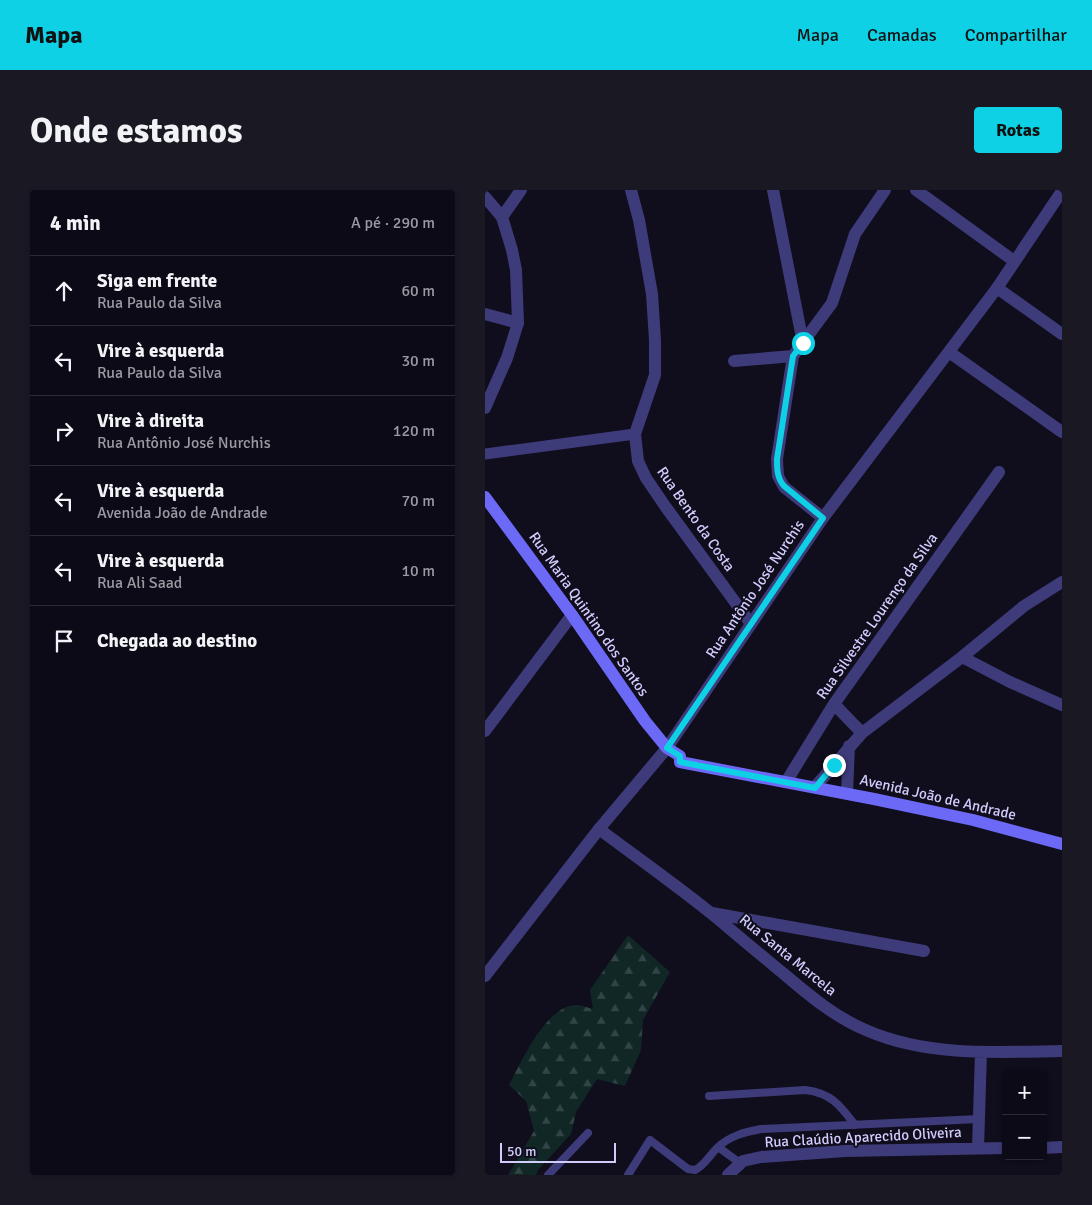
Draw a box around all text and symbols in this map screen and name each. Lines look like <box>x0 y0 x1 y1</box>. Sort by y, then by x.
text: Mapa <box>25 20 83 50</box>
text: Mapa <box>797 24 839 46</box>
text: Camadas <box>867 24 937 46</box>
text: Compartilhar <box>965 24 1067 46</box>
button: Rotas <box>974 107 1062 153</box>
text: Onde estamos <box>30 109 242 152</box>
text: 4 min <box>50 210 101 236</box>
text: A pé · 290 m <box>351 213 435 233</box>
text: Siga em frente <box>97 269 217 293</box>
icon: ahead <box>50 277 78 305</box>
text: 60 m <box>401 281 435 301</box>
text: Rua Paulo da Silva <box>97 293 222 313</box>
route start <box>792 332 815 355</box>
text: Vire à esquerda <box>97 339 224 363</box>
icon: left <box>50 347 78 375</box>
text: 30 m <box>401 351 435 371</box>
text: Rua Paulo da Silva <box>97 363 222 383</box>
text: Vire à direita <box>97 409 204 433</box>
icon: right <box>50 417 78 445</box>
text: 120 m <box>393 421 435 441</box>
text: Rua Antônio José Nurchis <box>97 433 271 453</box>
street label: Rua Bento da Costa <box>653 463 739 575</box>
text: Vire à esquerda <box>97 479 224 503</box>
icon: left <box>50 487 78 515</box>
text: 70 m <box>401 491 435 511</box>
text: Avenida João de Andrade <box>97 503 267 523</box>
street label: Rua Antônio José Nurchis <box>702 516 808 662</box>
street label: Rua Maria Quintino dos Santos <box>525 528 653 700</box>
street label: Rua Silvestre Lourenço da Silva <box>813 529 941 703</box>
text: Vire à esquerda <box>97 549 224 573</box>
icon: left <box>50 557 78 585</box>
text: 10 m <box>401 561 435 581</box>
text: Rua Ali Saad <box>97 573 182 593</box>
icon: arrive <box>50 627 78 655</box>
text: Chegada ao destino <box>97 629 257 653</box>
route end <box>823 754 846 777</box>
street label: Avenida João de Andrade <box>858 770 1018 824</box>
street label: Rua Santa Marcela <box>736 910 840 1000</box>
map controls <box>1002 1070 1047 1160</box>
button: + <box>1002 1070 1047 1115</box>
button: − <box>1002 1115 1047 1160</box>
street label: Rua Claúdio Aparecido Oliveira <box>764 1123 962 1151</box>
scale bar <box>500 1140 616 1163</box>
text: 50 m <box>507 1143 536 1160</box>

